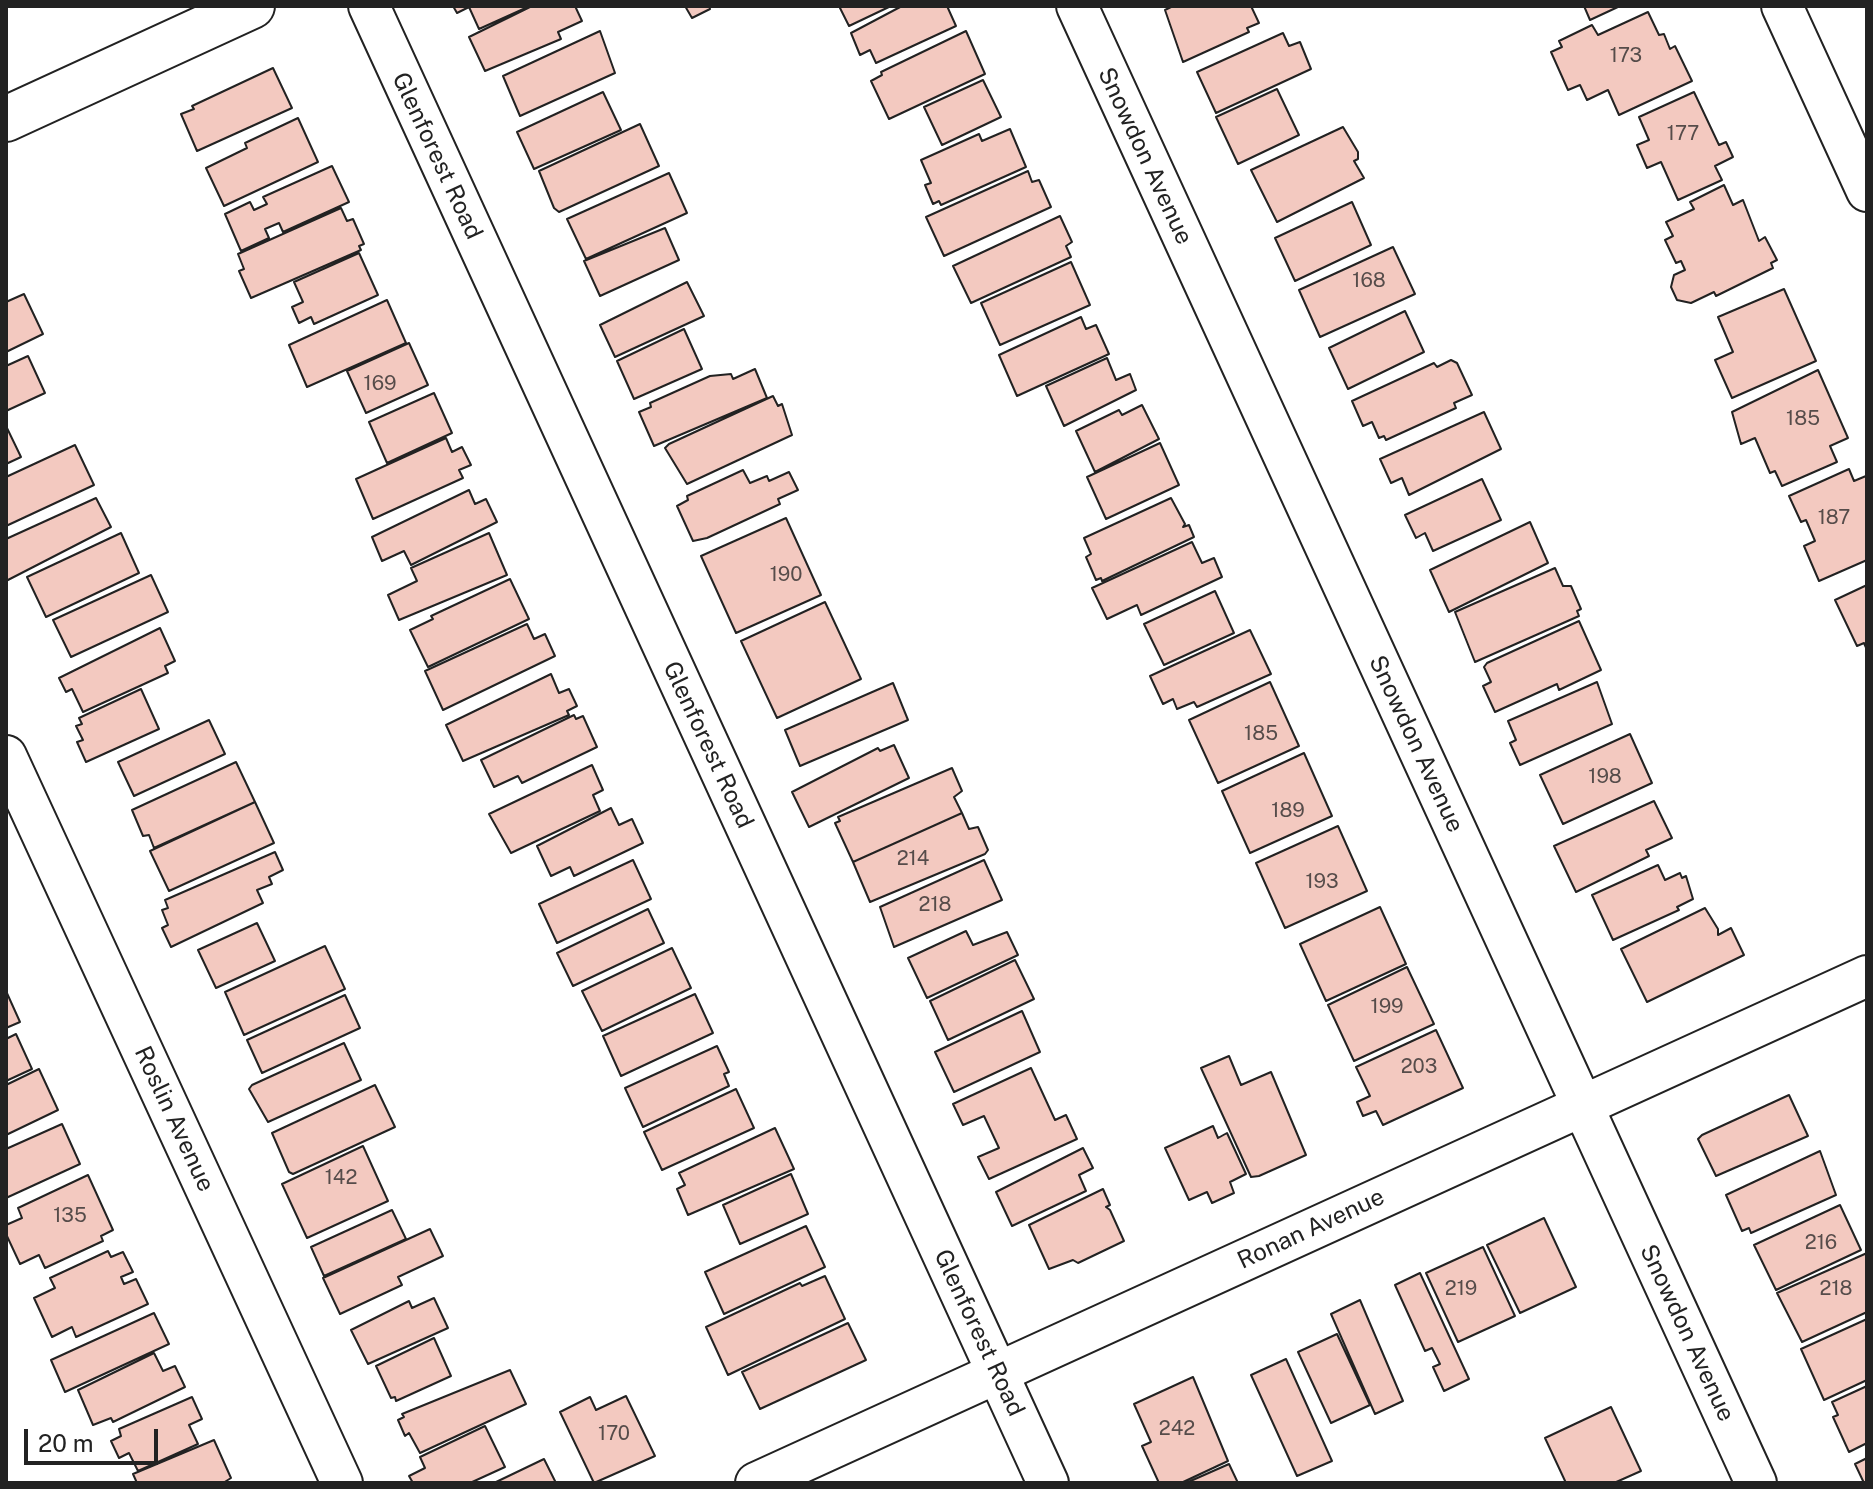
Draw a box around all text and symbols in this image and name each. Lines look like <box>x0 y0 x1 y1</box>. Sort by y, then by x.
house number: 173 <box>1610 44 1642 68</box>
street label: Snowdon Avenue <box>1091 63 1199 249</box>
street label: Glenforest Road <box>386 68 488 244</box>
house number: 177 <box>1667 122 1699 146</box>
house number: 168 <box>1352 269 1386 293</box>
house number: 169 <box>364 372 396 396</box>
house number: 185 <box>1786 407 1820 431</box>
house number: 187 <box>1818 506 1850 530</box>
house number: 190 <box>770 563 802 587</box>
street label: Snowdon Avenue <box>1362 651 1470 837</box>
street label: Glenforest Road <box>657 657 759 833</box>
house number: 185 <box>1244 722 1278 746</box>
house number: 198 <box>1588 765 1622 789</box>
house number: 189 <box>1271 799 1305 823</box>
house number: 214 <box>897 847 929 871</box>
house number: 193 <box>1305 870 1339 894</box>
house number: 218 <box>918 893 952 917</box>
house number: 199 <box>1371 995 1403 1019</box>
street label: Roslin Avenue <box>128 1042 220 1196</box>
house number: 203 <box>1401 1055 1437 1079</box>
house number: 142 <box>325 1166 357 1190</box>
street label: Ronan Avenue <box>1233 1182 1389 1276</box>
house number: 135 <box>53 1204 87 1228</box>
house number: 216 <box>1805 1231 1837 1255</box>
street label: Snowdon Avenue <box>1633 1240 1741 1426</box>
street label: Glenforest Road <box>928 1245 1030 1421</box>
house number: 219 <box>1445 1277 1477 1301</box>
house number: 218 <box>1819 1277 1853 1301</box>
scale bar <box>28 1413 162 1463</box>
house number: 242 <box>1159 1417 1195 1441</box>
house number: 170 <box>598 1422 630 1446</box>
text: 20 m <box>38 1429 94 1457</box>

